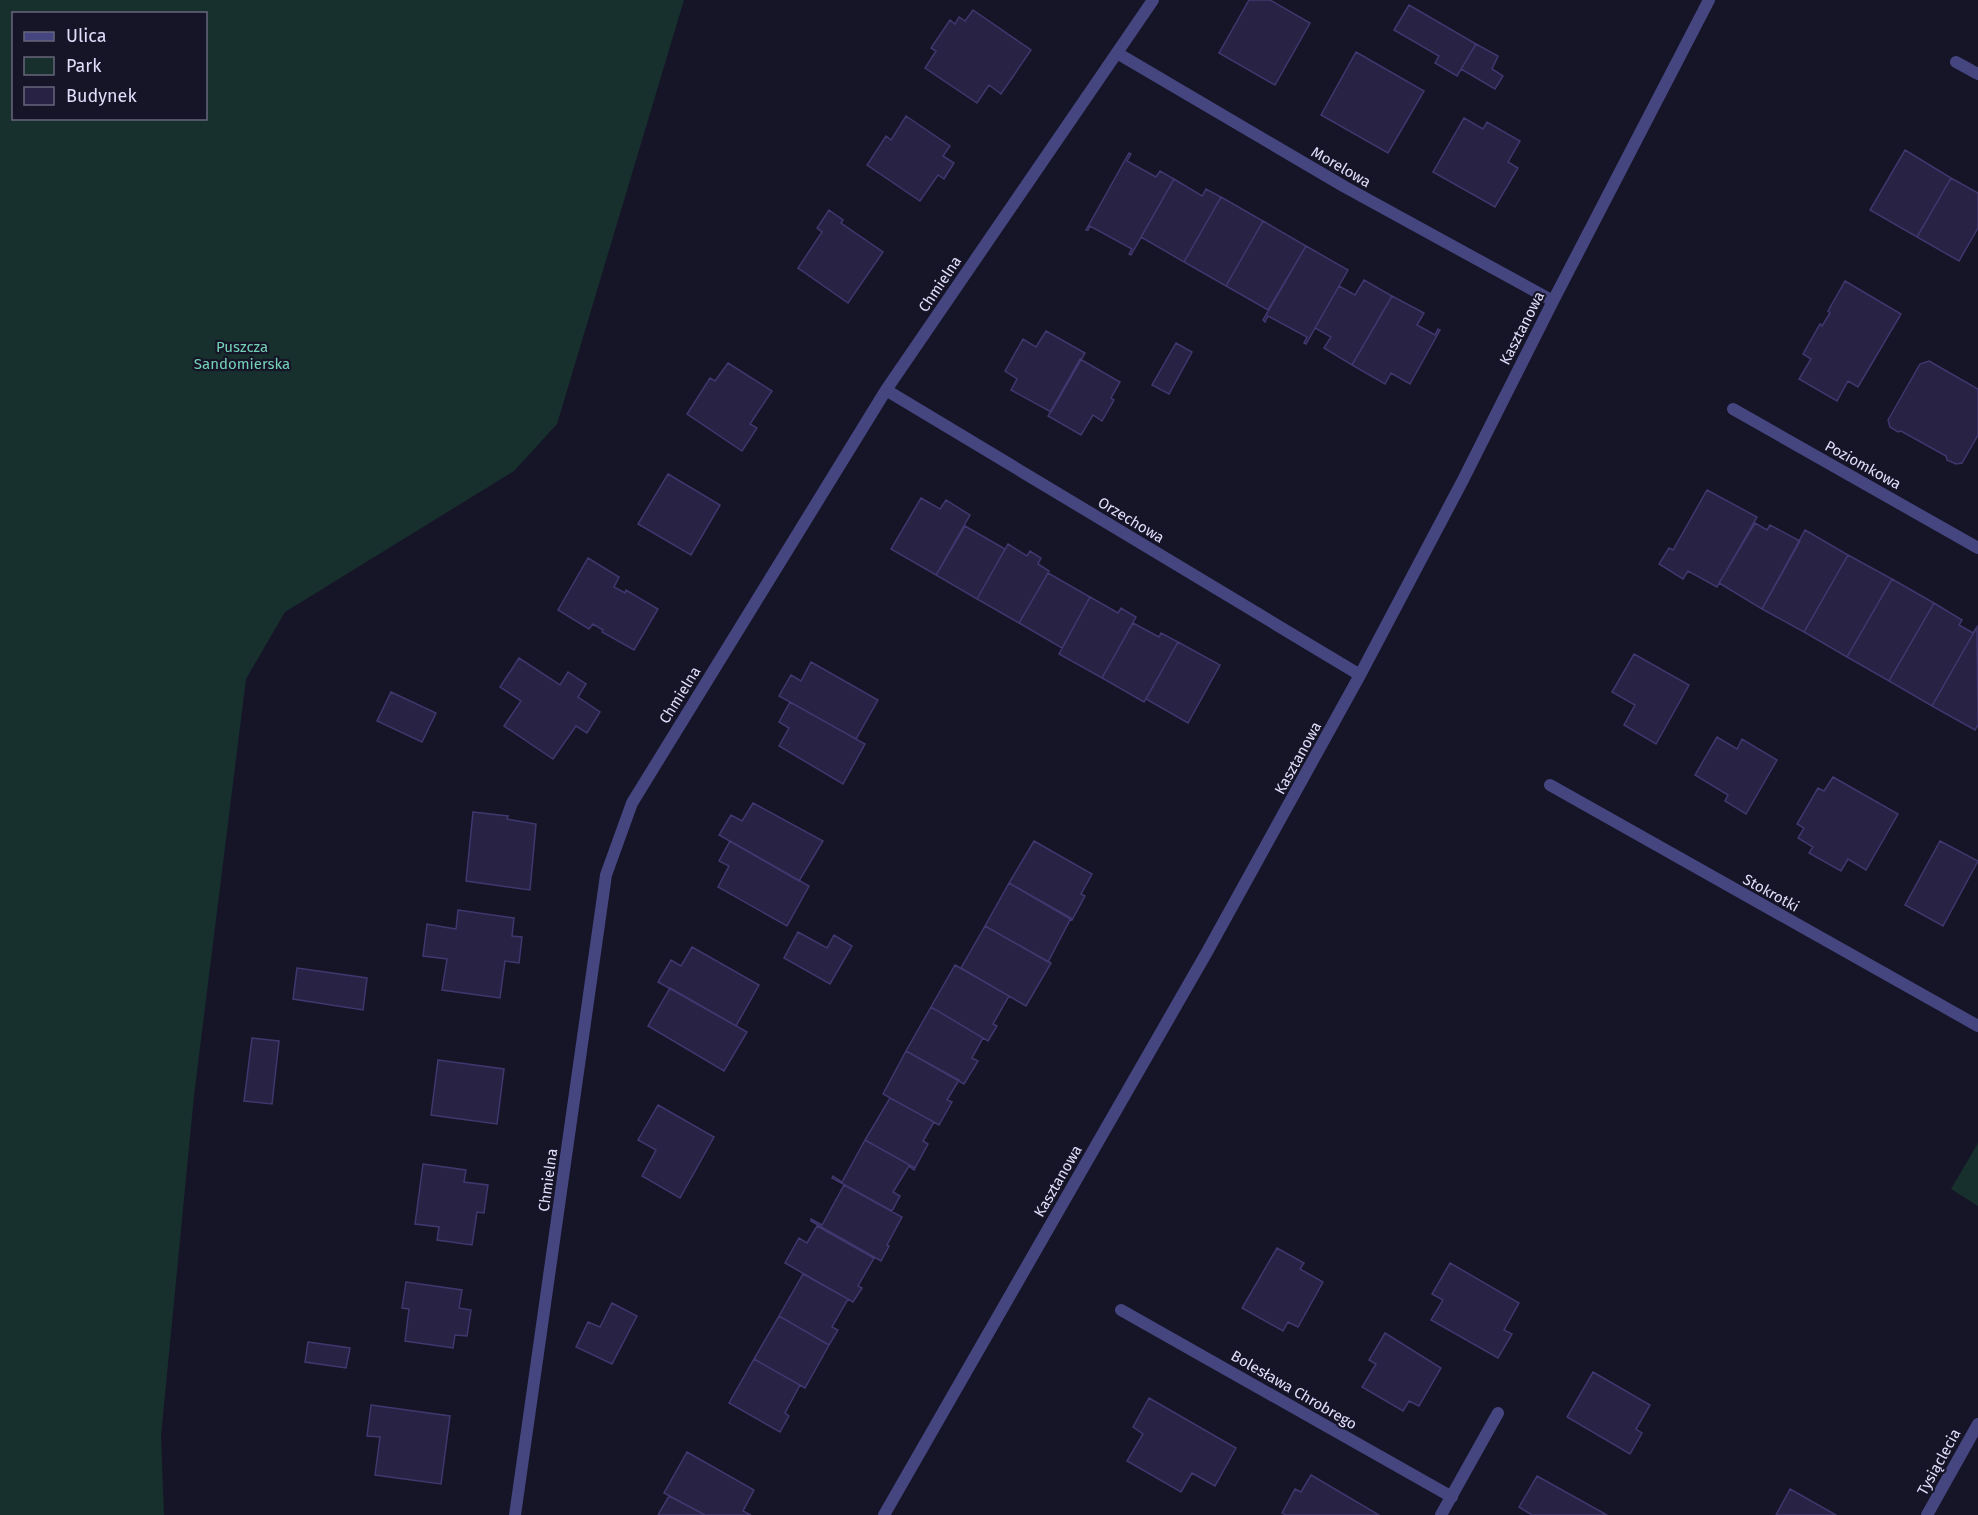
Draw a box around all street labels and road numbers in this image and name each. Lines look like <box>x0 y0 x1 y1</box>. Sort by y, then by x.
street label: Morelowa <box>1308 143 1374 191</box>
street label: Chmielna <box>915 253 965 315</box>
street label: Kasztanowa <box>1496 288 1548 368</box>
street label: Poziomkowa <box>1822 437 1904 493</box>
street label: Orzechowa <box>1095 493 1167 547</box>
street label: Chmielna <box>656 663 704 727</box>
street label: Kasztanowa <box>1271 719 1325 797</box>
street label: Stokrotki <box>1740 870 1802 916</box>
street label: Kasztanowa <box>1030 1142 1086 1220</box>
street label: Chmielna <box>535 1147 561 1213</box>
street label: Bolesława Chrobrego <box>1228 1347 1360 1433</box>
street label: Tysiąclecia <box>1913 1426 1965 1498</box>

